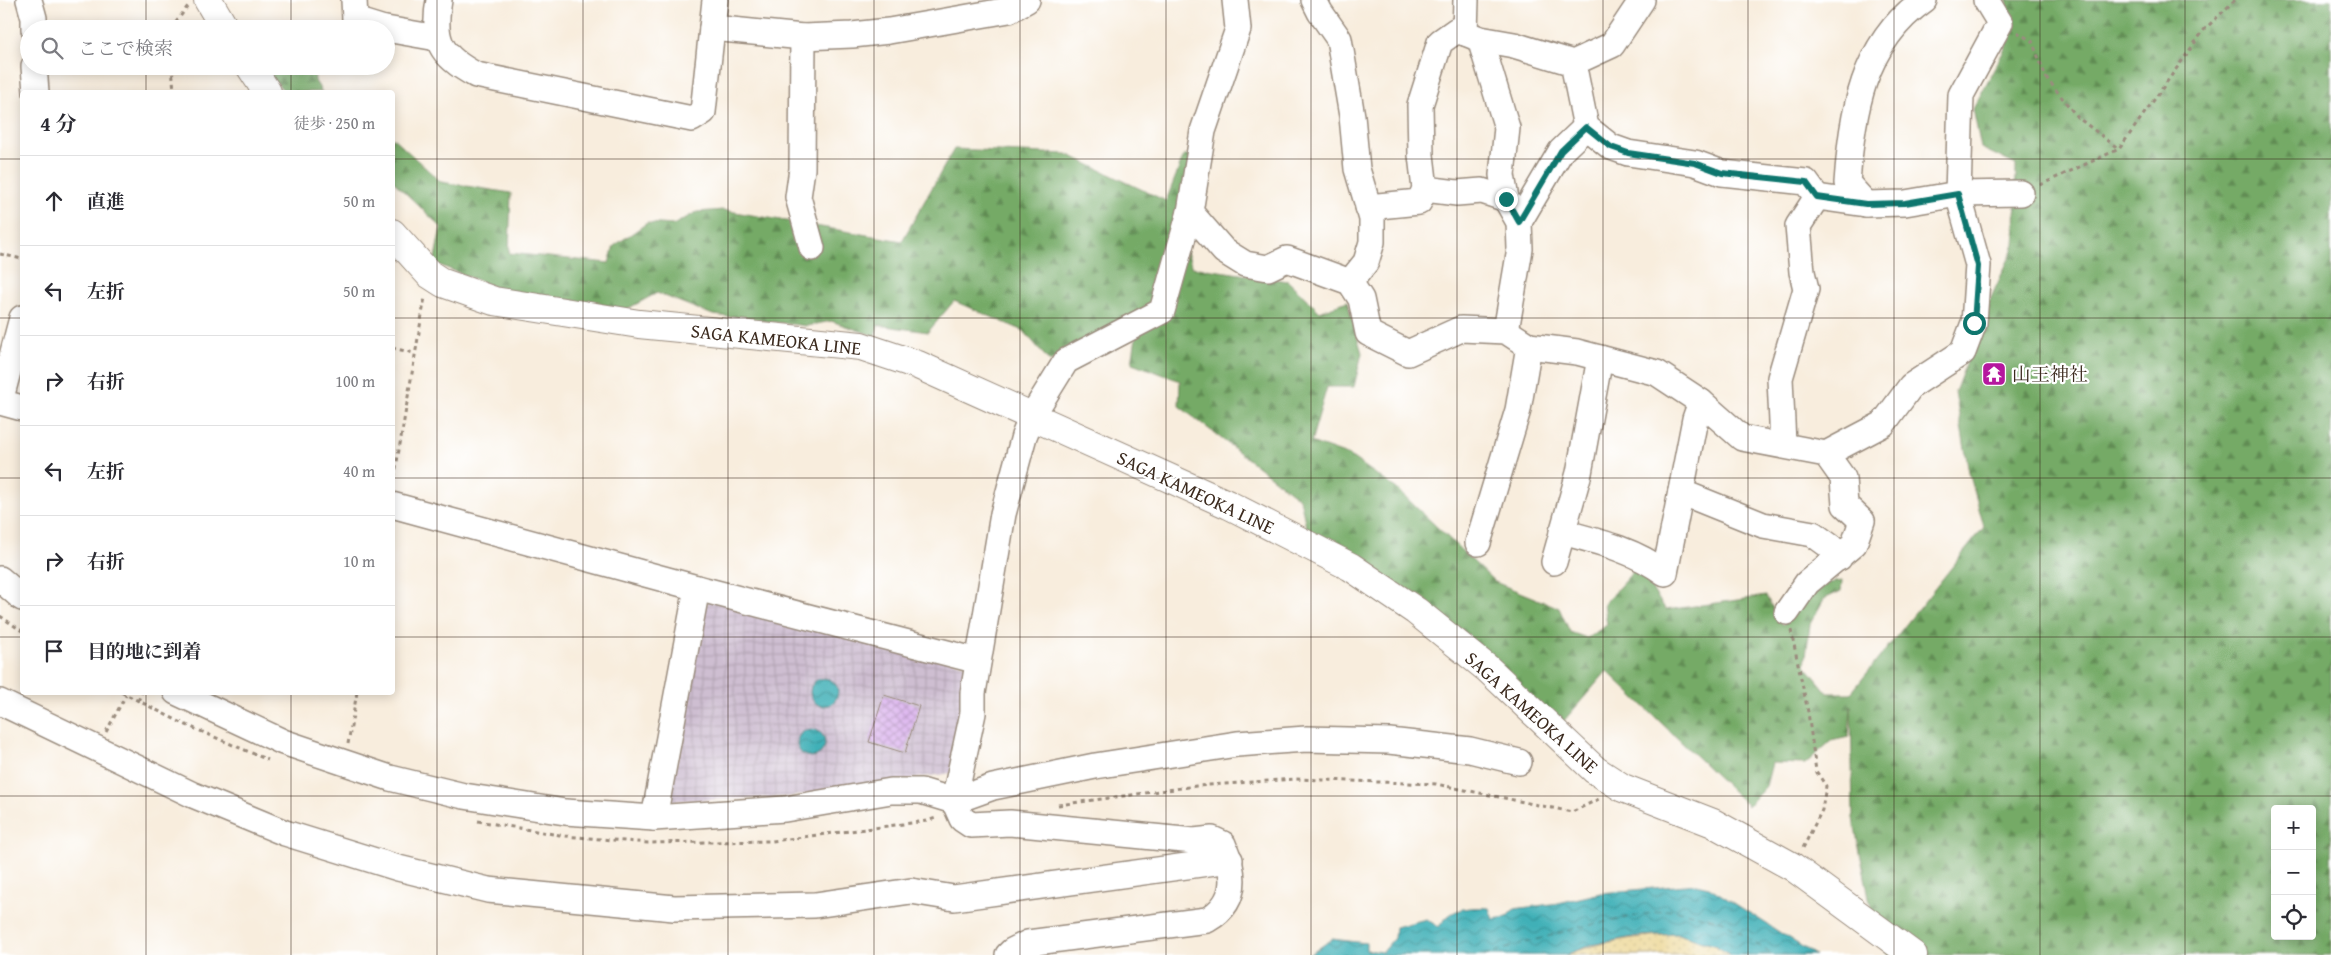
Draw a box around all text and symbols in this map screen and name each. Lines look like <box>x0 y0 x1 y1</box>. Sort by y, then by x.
search box <box>20 20 395 75</box>
icon: search <box>38 34 66 62</box>
text: ここで検索 <box>78 34 173 62</box>
text: 4 分 <box>40 108 77 139</box>
text: 徒歩 · 250 m <box>294 111 375 135</box>
icon: ahead <box>40 187 68 215</box>
text: 直進 <box>87 187 125 215</box>
route end <box>1495 188 1518 211</box>
text: 50 m <box>343 189 375 213</box>
icon: left <box>40 277 68 305</box>
text: 左折 <box>87 277 125 305</box>
text: 50 m <box>343 279 375 303</box>
route start <box>1963 312 1986 335</box>
street label: SAGA KAMEOKA LINE <box>690 316 863 362</box>
place label: 山王神社 <box>2012 360 2088 388</box>
temple icon: 山王神社 <box>1981 361 2007 387</box>
icon: right <box>40 367 68 395</box>
text: 右折 <box>87 367 125 395</box>
text: 100 m <box>335 369 375 393</box>
street label: SAGA KAMEOKA LINE <box>1113 443 1280 541</box>
icon: left <box>40 457 68 485</box>
text: 左折 <box>87 457 125 485</box>
text: 40 m <box>343 459 375 483</box>
icon: right <box>40 547 68 575</box>
text: 右折 <box>87 547 125 575</box>
text: 10 m <box>343 549 375 573</box>
icon: arrive <box>40 637 68 665</box>
text: 目的地に到着 <box>87 637 201 665</box>
street label: SAGA KAMEOKA LINE <box>1459 644 1605 780</box>
map controls <box>2271 805 2316 940</box>
button: + <box>2271 805 2316 850</box>
button: − <box>2271 850 2316 895</box>
button: locate <box>2271 895 2316 940</box>

